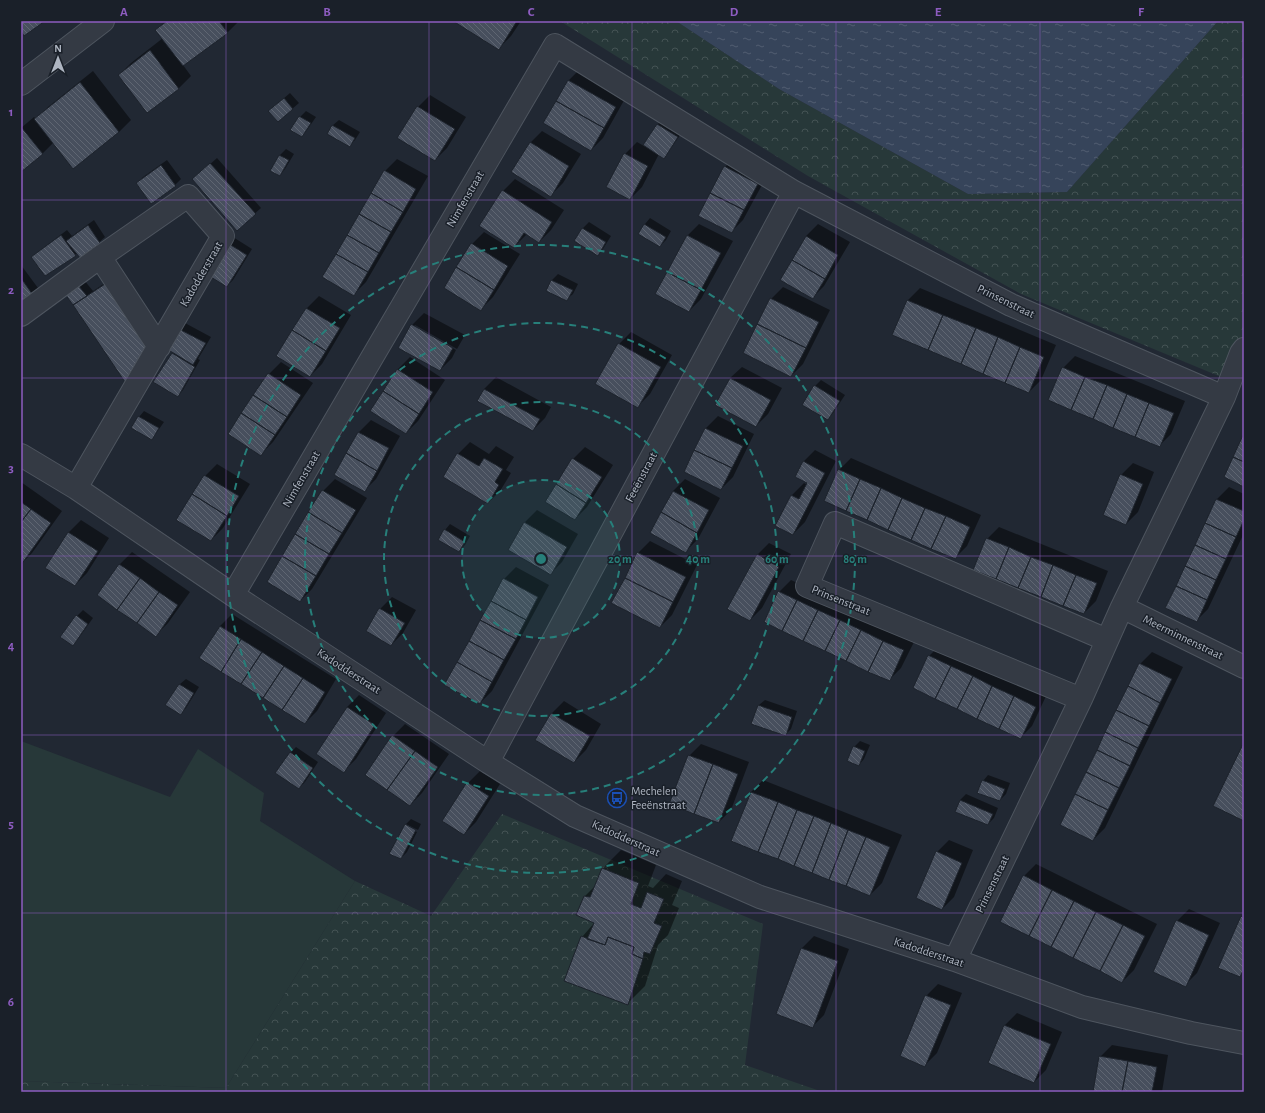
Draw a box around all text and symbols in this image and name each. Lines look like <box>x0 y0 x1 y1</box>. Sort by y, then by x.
text: A <box>120 6 128 19</box>
text: B <box>323 6 331 19</box>
text: C <box>528 6 535 19</box>
text: D <box>730 6 739 19</box>
text: E <box>935 6 942 19</box>
text: F <box>1138 6 1145 19</box>
north arrow <box>38 38 78 78</box>
text: N <box>54 43 62 54</box>
text: 1 <box>9 106 13 119</box>
street label: Nimfenstraat <box>444 169 486 229</box>
street label: Kadodderstraat <box>178 239 224 309</box>
street label: Prinsenstraat <box>975 282 1037 320</box>
text: 2 <box>8 284 14 297</box>
street label: Nimfenstraat <box>280 449 322 509</box>
street label: Feeënstraat <box>623 450 659 504</box>
text: 3 <box>8 462 14 475</box>
centre of rings <box>534 552 548 566</box>
text: 20 m <box>608 553 632 565</box>
text: 40 m <box>686 553 710 565</box>
text: 60 m <box>765 553 789 565</box>
text: 80 m <box>843 553 867 565</box>
street label: Prinsenstraat <box>810 583 872 617</box>
street label: Meerminnenstraat <box>1141 612 1225 662</box>
text: 4 <box>8 640 15 653</box>
street label: Kadodderstraat <box>315 646 383 696</box>
place label: Mechelen Feeënstraat <box>631 785 686 811</box>
bus stop icon: Mechelen Feeënstraat <box>606 787 628 809</box>
text: 5 <box>8 818 14 831</box>
street label: Kadodderstraat <box>590 818 662 858</box>
street label: Prinsenstraat <box>973 853 1011 915</box>
street label: Kadodderstraat <box>892 935 966 969</box>
text: 6 <box>8 996 14 1009</box>

